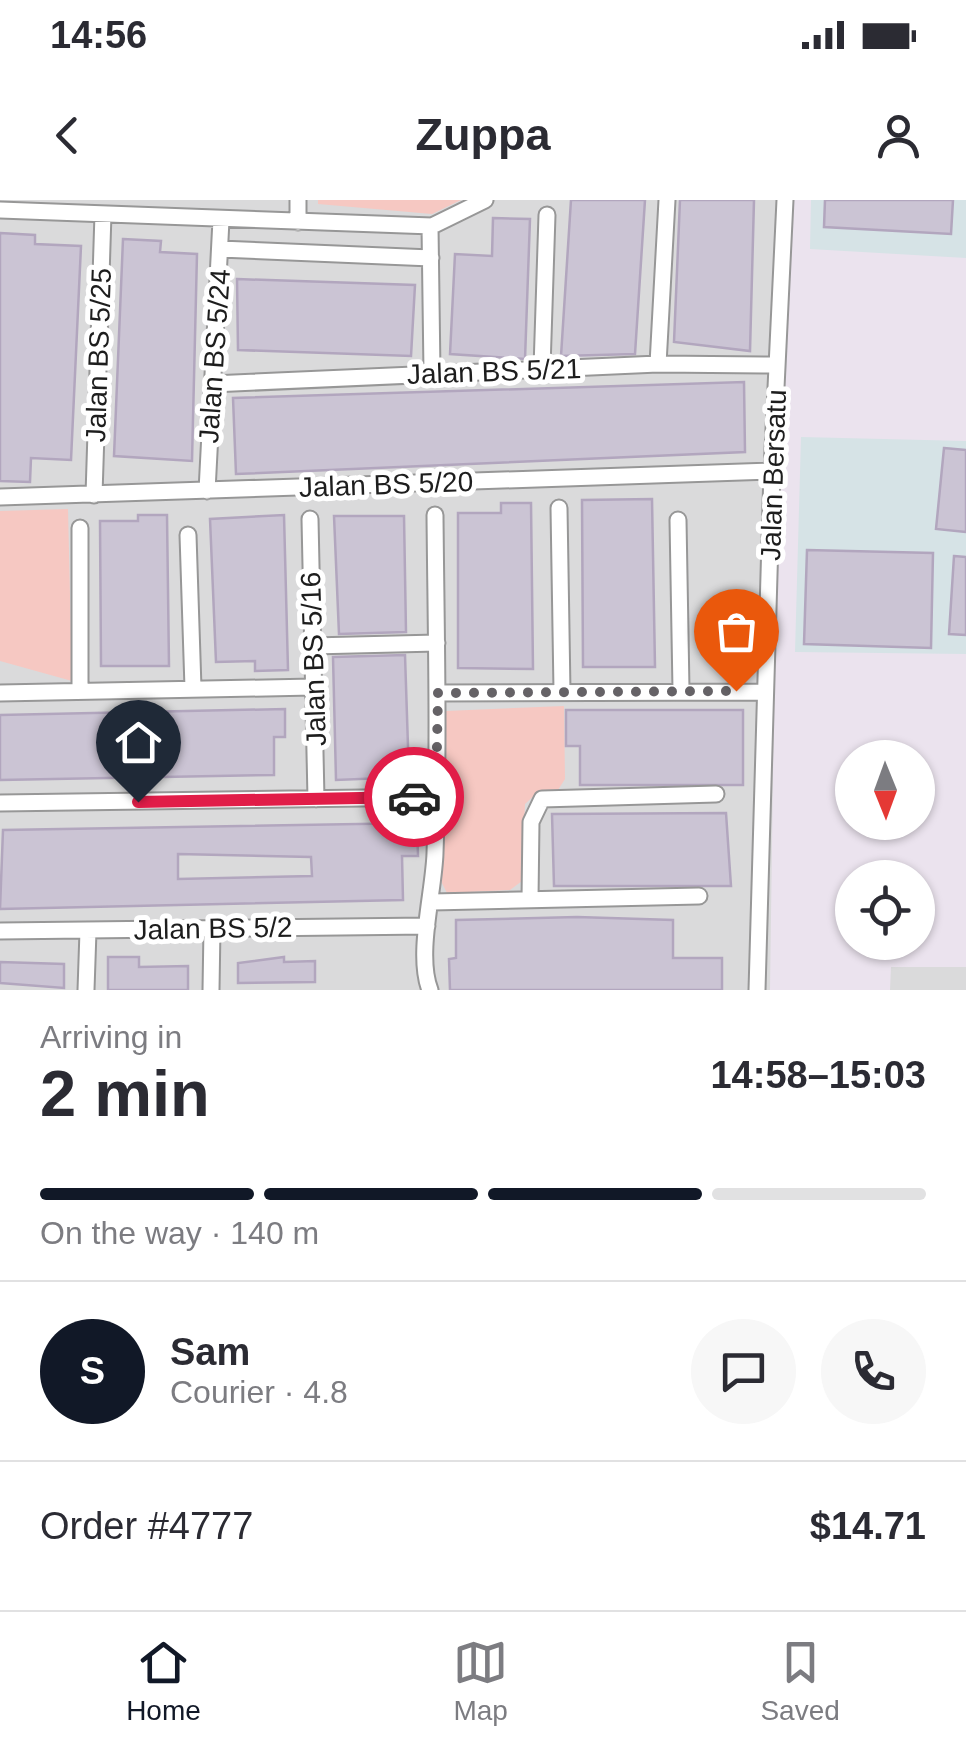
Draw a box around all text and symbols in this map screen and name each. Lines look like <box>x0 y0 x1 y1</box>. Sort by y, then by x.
text: 14:56 <box>50 14 147 56</box>
icon: back <box>40 108 95 163</box>
icon: person <box>871 108 926 163</box>
text: Zuppa <box>416 109 550 160</box>
street label: Jalan BS 5/25 <box>80 267 117 443</box>
street label: Jalan BS 5/24 <box>193 268 236 444</box>
street label: Jalan BS 5/21 <box>406 353 582 390</box>
street label: Jalan Bersatu <box>755 389 792 561</box>
street label: Jalan BS 5/20 <box>298 466 474 503</box>
street label: Jalan BS 5/16 <box>295 571 332 747</box>
pin <box>694 589 779 692</box>
icon: bag <box>709 604 764 659</box>
pin <box>96 700 181 803</box>
icon: home <box>111 715 166 770</box>
north arrow <box>835 740 935 840</box>
map controls <box>835 740 935 960</box>
courier <box>364 747 464 847</box>
icon: car <box>387 770 442 825</box>
button: locate <box>835 860 935 960</box>
street label: Jalan BS 5/2 <box>133 912 293 945</box>
text: Arriving in <box>40 1019 182 1055</box>
text: 14:58–15:03 <box>710 1054 926 1096</box>
text: 2 min <box>40 1057 210 1130</box>
text: On the way · 140 m <box>40 1215 319 1251</box>
button: chat <box>691 1319 796 1424</box>
button: phone <box>821 1319 926 1424</box>
text: Sam <box>170 1331 250 1373</box>
text: S <box>80 1350 105 1392</box>
text: Courier · 4.8 <box>170 1374 348 1410</box>
text: Order #4777 <box>40 1505 253 1547</box>
text: $14.71 <box>810 1505 926 1547</box>
tab: Home <box>126 1635 201 1727</box>
tab: Map <box>453 1635 508 1727</box>
tab: Saved <box>760 1635 840 1727</box>

